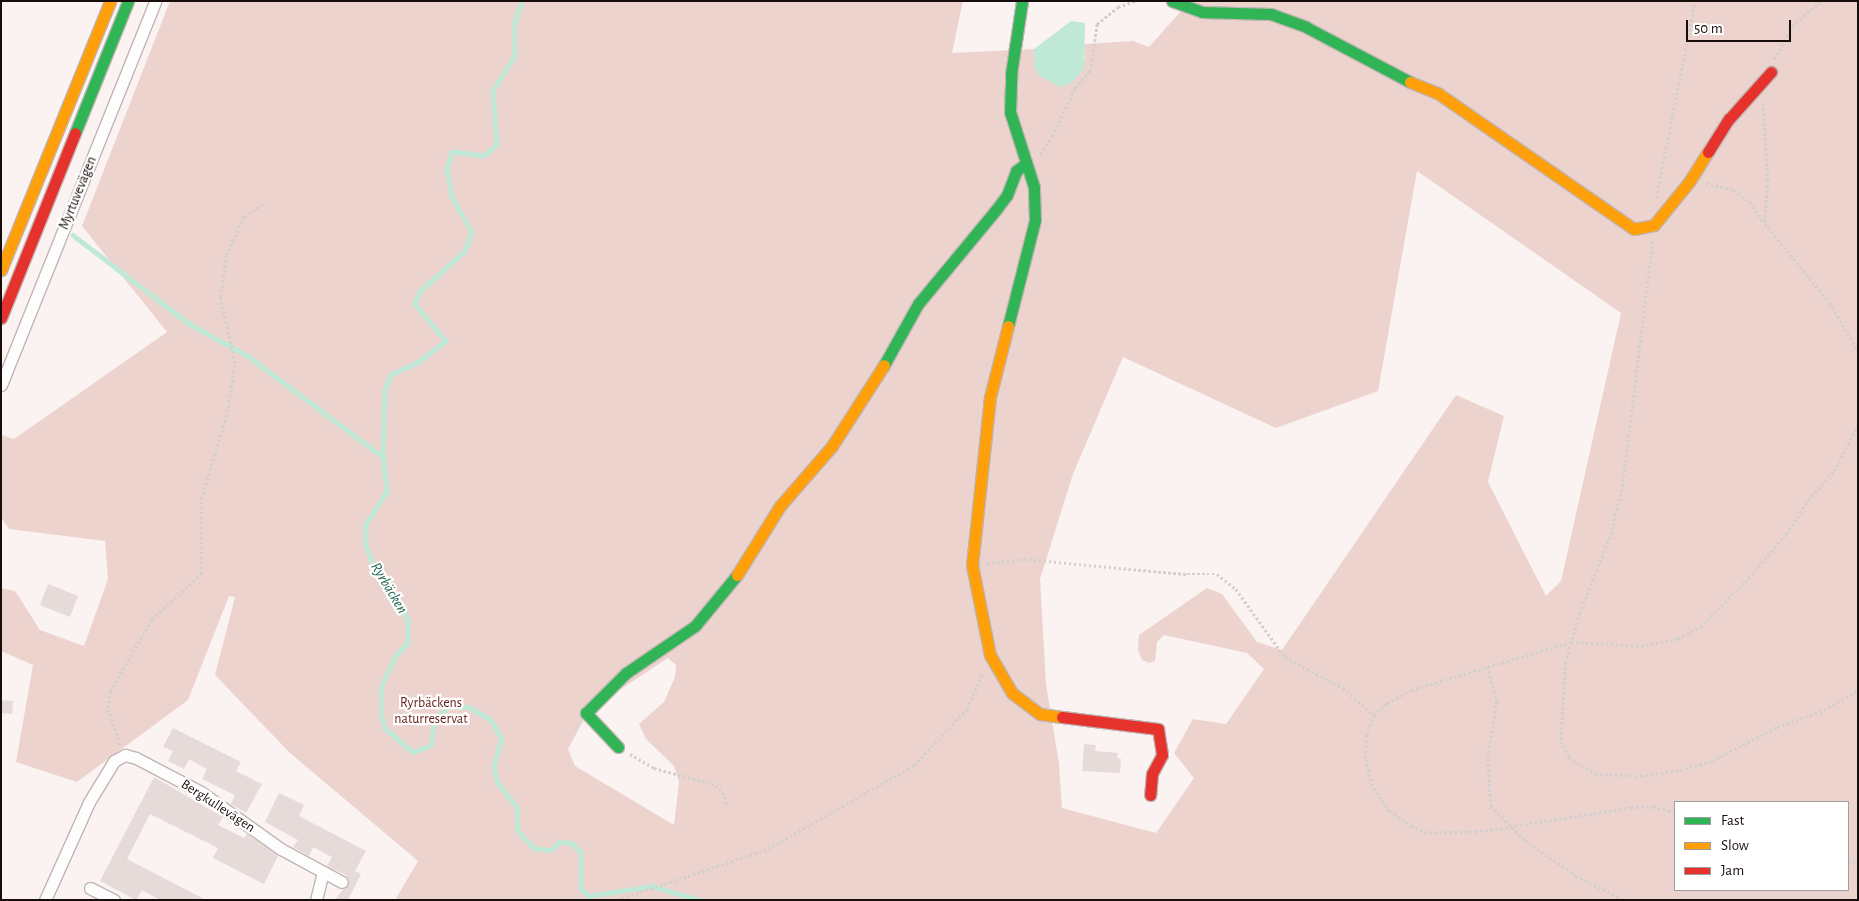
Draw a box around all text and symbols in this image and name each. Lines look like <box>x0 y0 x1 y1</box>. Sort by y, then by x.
scale bar <box>1689 10 1794 42</box>
text: 50 m <box>1694 21 1723 36</box>
street label: Myrtuvevägen <box>56 154 100 232</box>
water label: Ryrbäcken <box>367 559 411 617</box>
park label: Ryrbäckens naturreservat <box>394 695 468 728</box>
street label: Bergkullevägen <box>178 776 258 836</box>
legend <box>1674 801 1849 891</box>
text: Fast <box>1721 813 1744 828</box>
text: Slow <box>1721 838 1749 853</box>
text: Jam <box>1721 863 1744 878</box>

